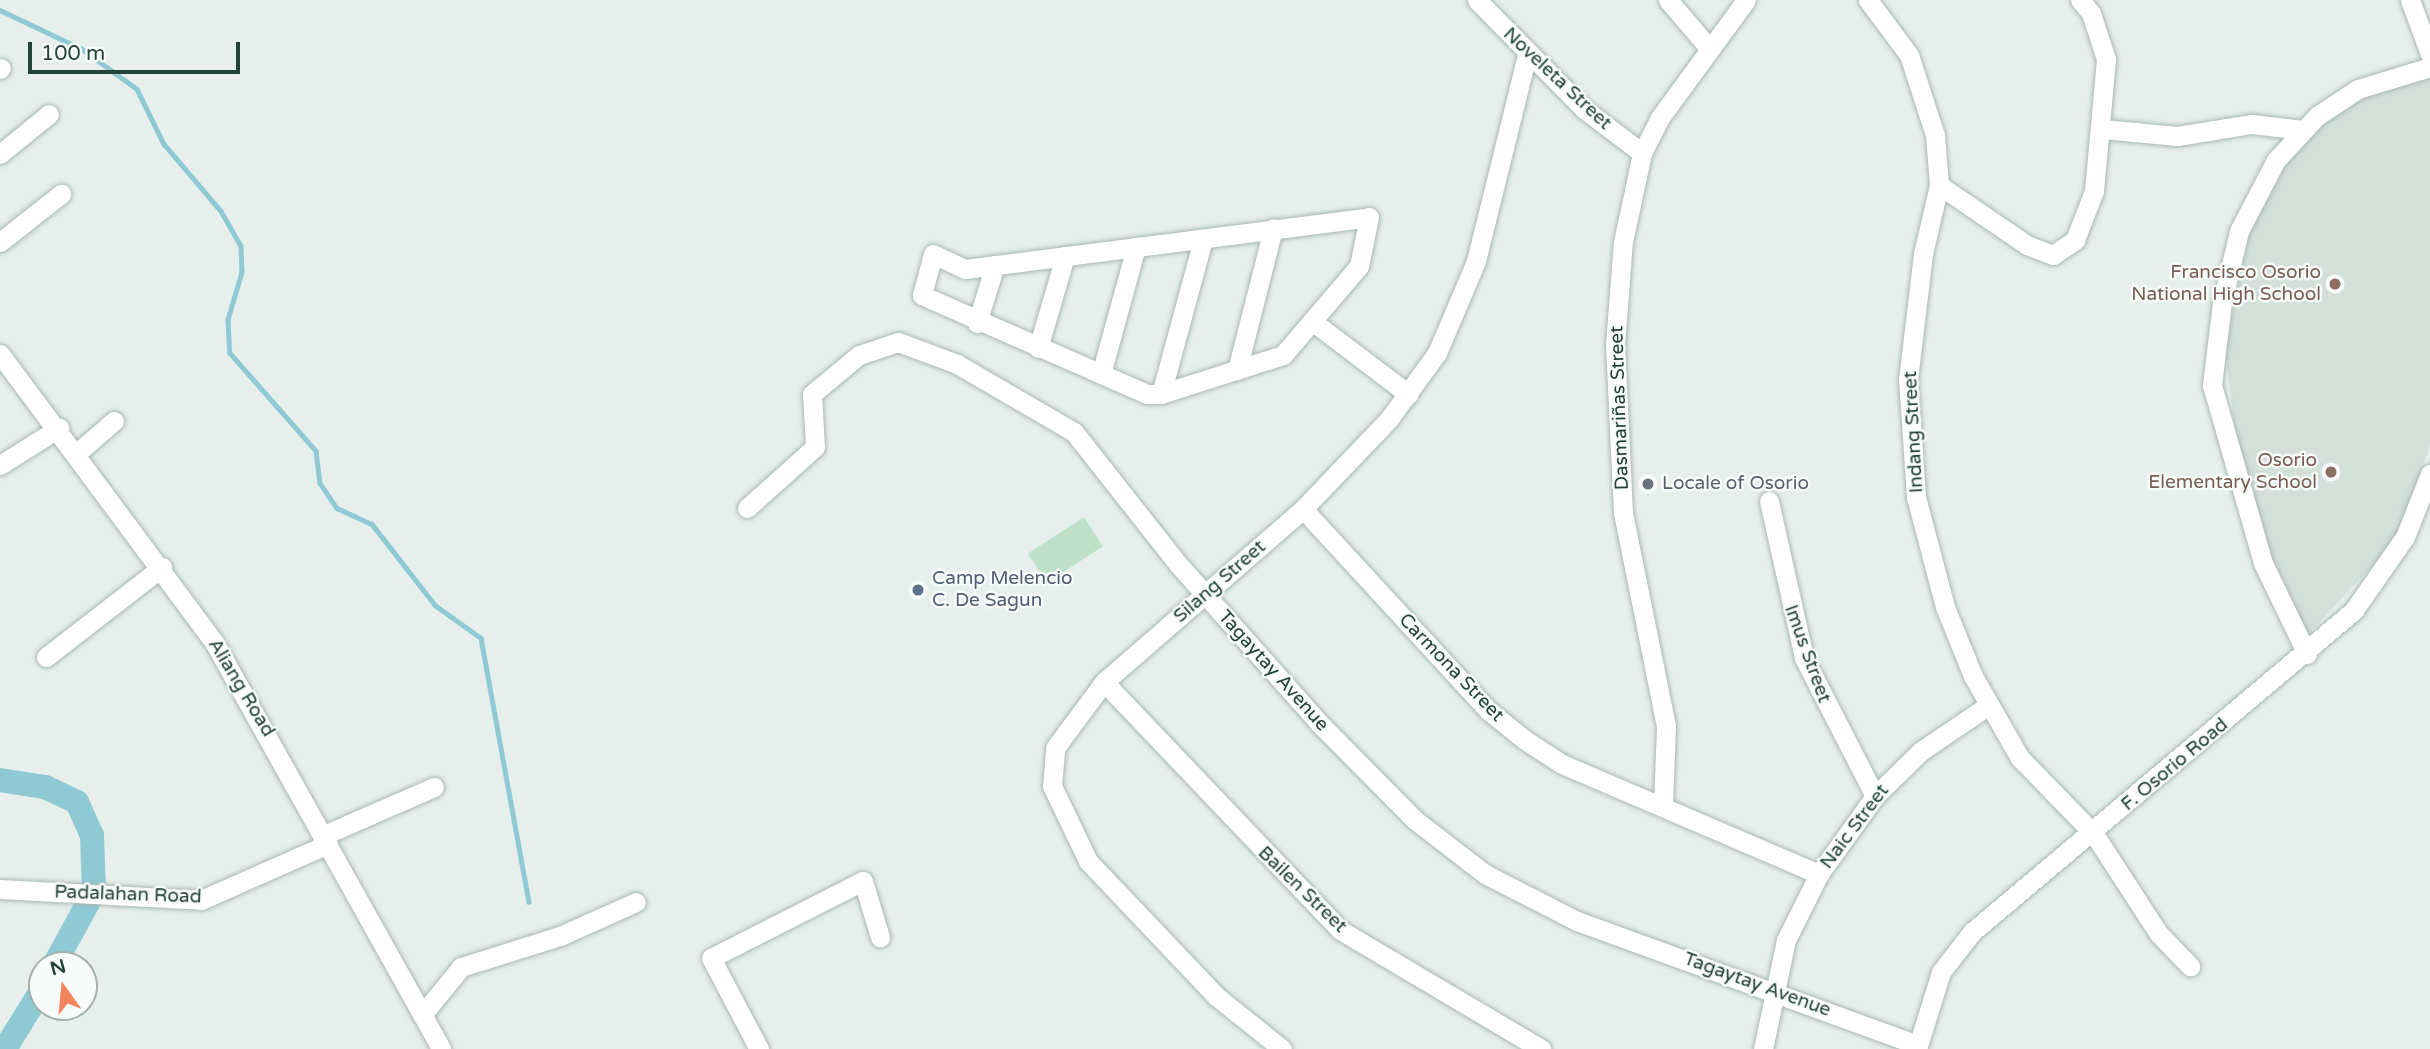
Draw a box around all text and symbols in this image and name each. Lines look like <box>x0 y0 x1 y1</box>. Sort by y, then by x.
street label: Noveleta Street <box>1498 23 1616 135</box>
scale bar <box>32 28 243 72</box>
text: 100 m <box>41 41 105 66</box>
place label: Francisco Osorio National High School <box>2131 262 2321 306</box>
marker: Francisco Osorio National High School <box>2327 276 2343 292</box>
street label: Dasmariñas Street <box>1606 325 1634 491</box>
street label: Indang Street <box>1899 370 1929 494</box>
place label: Osorio Elementary School <box>2148 450 2317 494</box>
marker: Osorio Elementary School <box>2323 464 2339 480</box>
place label: Locale of Osorio <box>1662 473 1809 495</box>
marker: Locale of Osorio <box>1640 476 1656 492</box>
street label: Silang Street <box>1169 536 1271 628</box>
place label: Camp Melencio C. De Sagun <box>932 568 1073 612</box>
marker: Camp Melencio C. De Sagun <box>910 582 926 598</box>
street label: Imus Street <box>1779 602 1835 706</box>
street label: Tagaytay Avenue <box>1213 606 1333 736</box>
street label: Carmona Street <box>1394 609 1508 727</box>
street label: Aliang Road <box>203 635 279 741</box>
street label: F. Osorio Road <box>2117 714 2233 816</box>
street label: Naic Street <box>1816 780 1894 874</box>
street label: Bailen Street <box>1253 842 1351 938</box>
street label: Padalahan Road <box>54 881 202 909</box>
street label: Tagaytay Avenue <box>1680 948 1834 1022</box>
north arrow <box>28 951 98 1021</box>
text: N <box>48 955 68 980</box>

